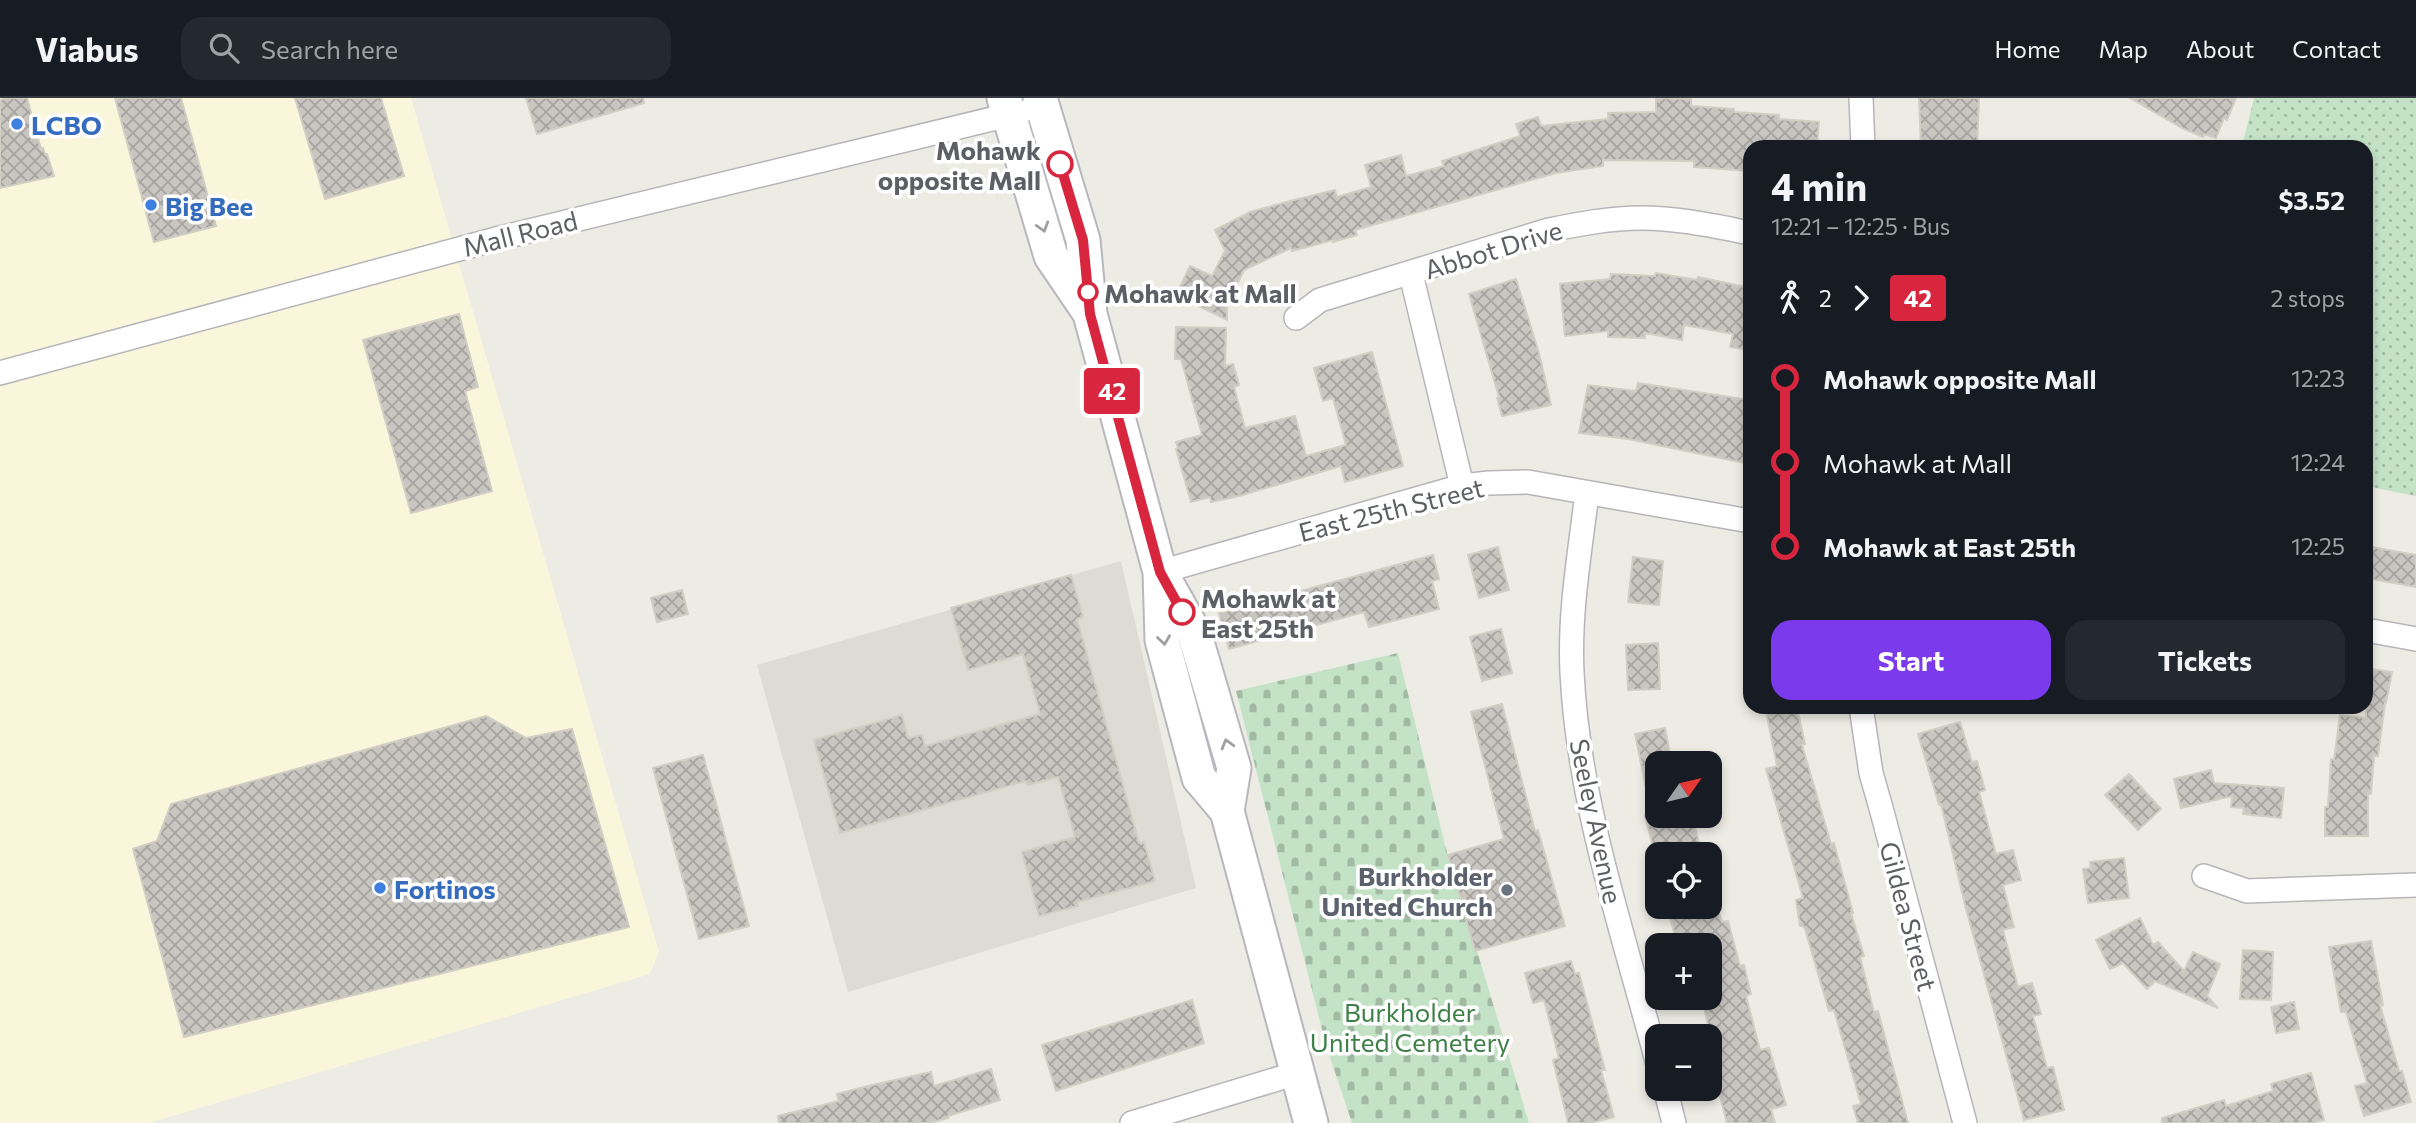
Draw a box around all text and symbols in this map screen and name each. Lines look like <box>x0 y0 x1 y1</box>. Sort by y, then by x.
search box <box>181 17 671 80</box>
text: Viabus <box>35 28 139 69</box>
icon: search <box>205 29 243 67</box>
text: Search here <box>261 33 398 64</box>
text: Home <box>1995 34 2061 63</box>
text: Map <box>2099 34 2148 63</box>
text: About <box>2186 34 2254 63</box>
text: Contact <box>2292 34 2381 63</box>
place label: LCBO <box>31 109 102 140</box>
marker: LCBO <box>9 116 25 132</box>
place label: Mohawk opposite Mall <box>878 134 1041 195</box>
marker: Mohawk opposite Mall <box>1047 151 1073 177</box>
text: 4 min <box>1771 162 1867 209</box>
text: $3.52 <box>2278 184 2345 215</box>
place label: Big Bee <box>165 190 253 221</box>
marker: Big Bee <box>143 197 159 213</box>
street label: Mall Road <box>459 204 581 262</box>
text: 12:21 – 12:25 · Bus <box>1771 212 1950 240</box>
street label: Abbot Drive <box>1420 213 1566 285</box>
one-way arrow <box>1035 221 1049 233</box>
place label: Mohawk at Mall <box>1104 277 1297 308</box>
icon: walk <box>1771 279 1809 317</box>
icon: forward <box>1842 279 1880 317</box>
marker: Mohawk at Mall <box>1078 282 1098 302</box>
text: 42 <box>1904 283 1932 312</box>
text: 2 <box>1819 284 1832 312</box>
text: 2 stops <box>2271 284 2345 312</box>
text: Mohawk opposite Mall <box>1823 363 2096 394</box>
text: 12:23 <box>2291 364 2345 392</box>
line badge: 42 <box>1080 368 1144 414</box>
text: 42 <box>1098 376 1126 405</box>
text: Mohawk at Mall <box>1823 447 2012 478</box>
text: 12:24 <box>2291 448 2345 476</box>
street label: East 25th Street <box>1295 471 1487 547</box>
text: Mohawk at East 25th <box>1823 531 2076 562</box>
text: 12:25 <box>2291 532 2345 560</box>
place label: Mohawk at East 25th <box>1201 582 1336 643</box>
marker: Mohawk at East 25th <box>1169 599 1195 625</box>
button: Start <box>1771 620 2051 700</box>
button: Tickets <box>2065 620 2345 700</box>
one-way arrow <box>1156 634 1171 646</box>
street label: Seeley Avenue <box>1564 736 1630 906</box>
one-way arrow <box>1220 738 1235 750</box>
north arrow <box>1645 751 1722 828</box>
map controls <box>1645 751 1722 1101</box>
street label: Gildea Street <box>1874 838 1944 994</box>
button: locate <box>1645 842 1722 919</box>
place label: Burkholder United Church <box>1321 860 1493 921</box>
place label: Fortinos <box>394 873 496 904</box>
marker: Fortinos <box>372 880 388 896</box>
marker: Burkholder United Church <box>1499 882 1515 898</box>
button: + <box>1645 933 1722 1010</box>
park label: Burkholder United Cemetery <box>1310 996 1510 1057</box>
button: − <box>1645 1024 1722 1101</box>

